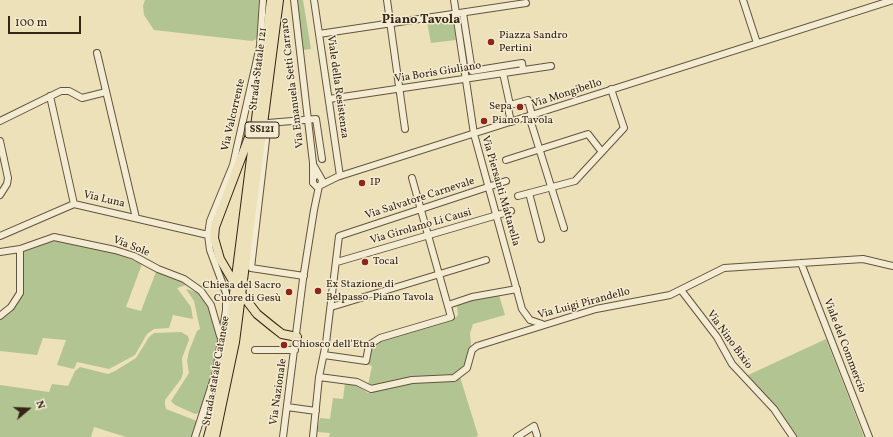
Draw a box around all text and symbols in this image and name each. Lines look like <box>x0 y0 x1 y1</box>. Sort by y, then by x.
scale bar <box>10 8 83 34</box>
district label: Piano Tavola <box>382 13 460 29</box>
text: 100 m <box>15 15 47 31</box>
street label: Via Emanuela Setti Carraro <box>278 17 308 149</box>
street label: Strada Statale 121 <box>247 27 271 111</box>
place label: Piazza Sandro Pertini <box>499 29 568 55</box>
street label: Viale della Resistenza <box>323 35 351 139</box>
marker: Piazza Sandro Pertini <box>486 37 496 47</box>
street label: Via Boris Giuliano <box>394 60 482 86</box>
street label: Via Mongibello <box>530 76 604 112</box>
street label: Via Valcorrente <box>219 77 249 153</box>
place label: Sepa <box>489 100 512 114</box>
marker: Sepa <box>515 102 525 112</box>
place label: Piano Tavola <box>492 114 553 128</box>
marker: Piano Tavola <box>479 116 489 126</box>
road number: SS121 <box>245 122 279 138</box>
street label: Via Piersanti Mattarella <box>478 134 522 248</box>
street label: Via Salvatore Carnevale <box>364 175 476 223</box>
place label: IP <box>370 176 380 190</box>
marker: IP <box>357 178 367 188</box>
street label: Via Luna <box>82 189 126 211</box>
street label: Via Girolamo Li Causi <box>369 206 473 248</box>
street label: Via Sole <box>111 234 151 260</box>
place label: Tocal <box>373 255 398 269</box>
marker: Tocal <box>360 257 370 267</box>
place label: Ex Stazione di Belpasso-Piano Tavola <box>326 278 434 304</box>
place label: Chiesa del Sacro Cuore di Gesù <box>203 279 281 305</box>
street label: Via Luigi Pirandello <box>536 285 632 323</box>
marker: Ex Stazione di Belpasso-Piano Tavola <box>313 286 323 296</box>
marker: Chiesa del Sacro Cuore di Gesù <box>284 287 294 297</box>
street label: Viale del Commercio <box>820 297 868 395</box>
street label: Via Nino Bixio <box>703 308 755 372</box>
street label: Strada statale Catanese <box>201 315 233 427</box>
place label: Chiosco dell'Etna <box>292 338 375 352</box>
marker: Chiosco dell'Etna <box>279 340 289 350</box>
street label: Via Nazionale <box>268 358 290 426</box>
north arrow <box>8 389 48 429</box>
text: N <box>31 399 48 411</box>

